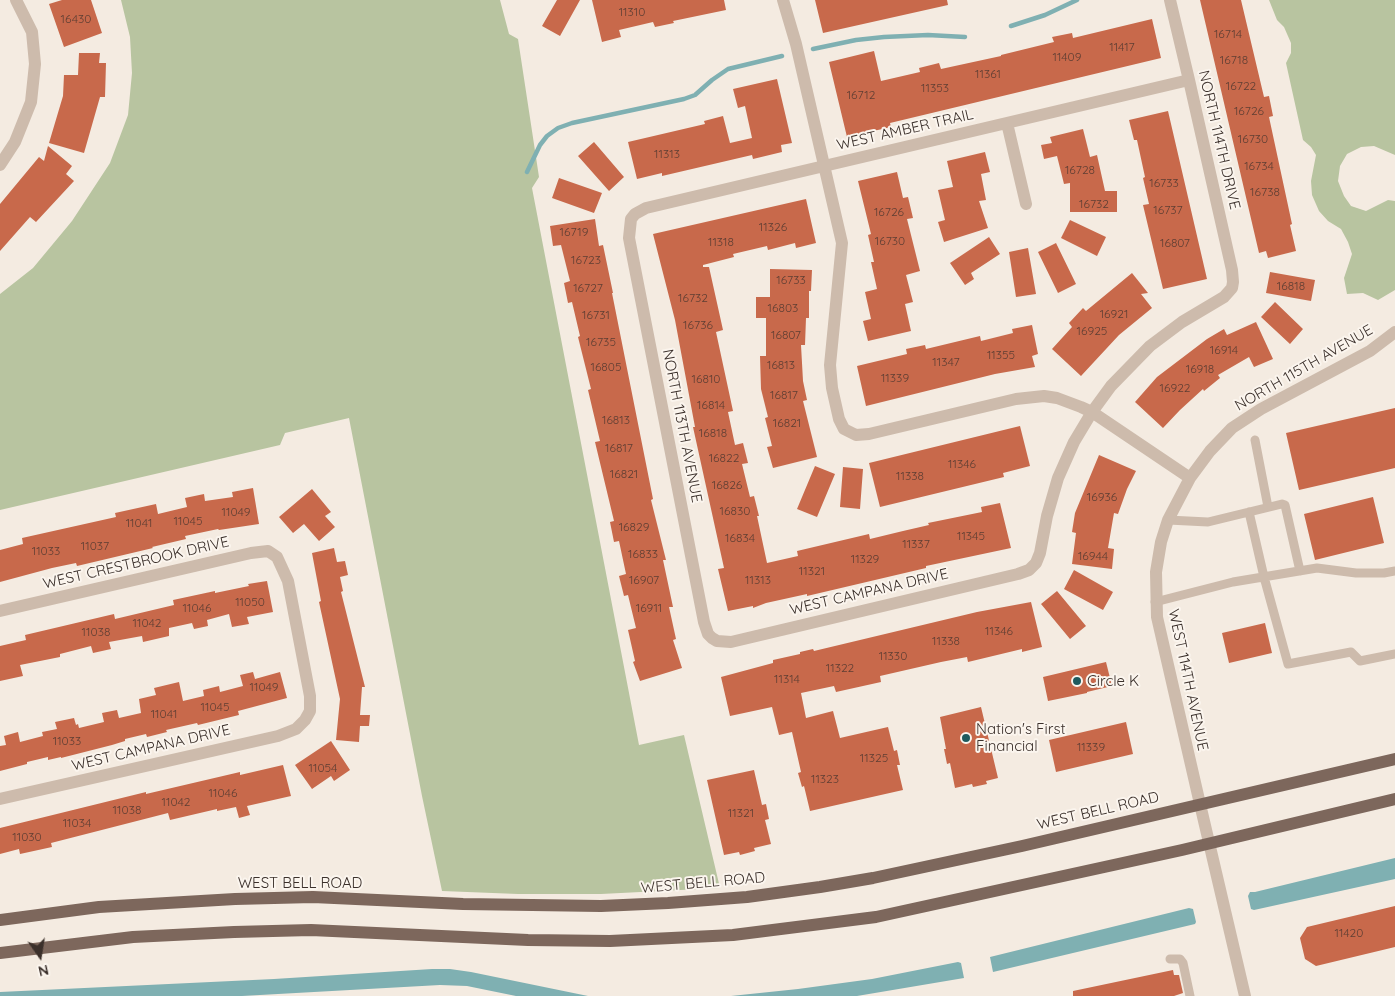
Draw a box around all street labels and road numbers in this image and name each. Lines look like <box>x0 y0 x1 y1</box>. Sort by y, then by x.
street label: NORTH 114TH DRIVE <box>1194 69 1244 211</box>
street label: WEST AMBER TRAIL <box>835 106 975 154</box>
street label: NORTH 115TH AVENUE <box>1232 321 1376 415</box>
street label: NORTH 113TH AVENUE <box>658 348 706 504</box>
street label: WEST CRESTBROOK DRIVE <box>41 533 231 593</box>
street label: WEST CAMPANA DRIVE <box>788 565 950 619</box>
street label: WEST 114TH AVENUE <box>1164 608 1212 752</box>
street label: WEST CAMPANA DRIVE <box>70 721 232 775</box>
street label: WEST BELL ROAD <box>1035 788 1161 834</box>
street label: WEST BELL ROAD <box>640 869 766 897</box>
street label: WEST BELL ROAD <box>238 874 362 892</box>

